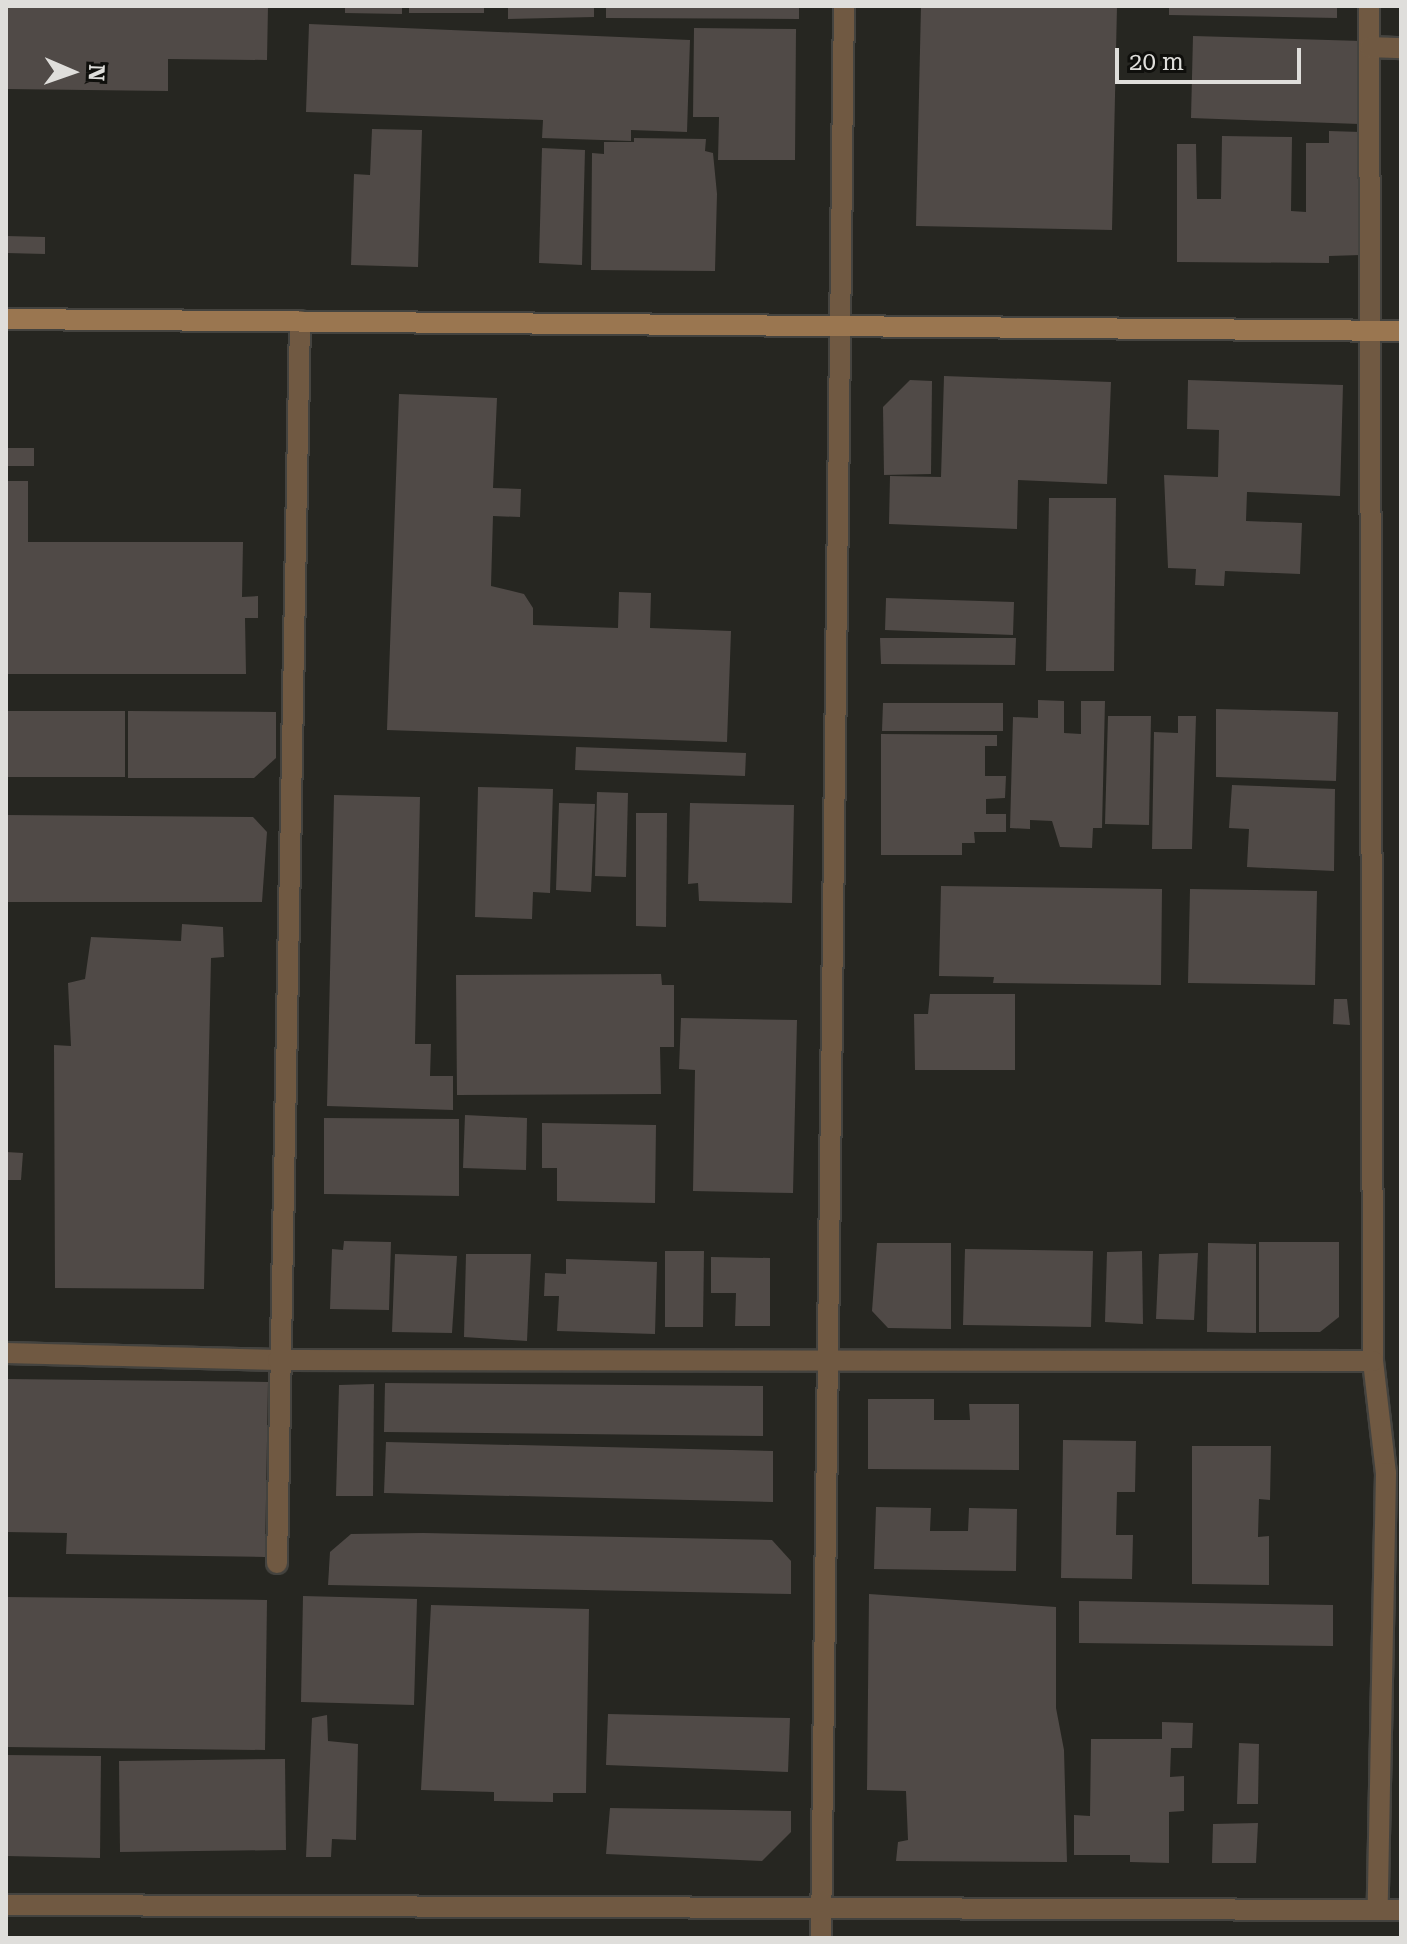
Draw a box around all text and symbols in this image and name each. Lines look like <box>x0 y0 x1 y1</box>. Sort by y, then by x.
north arrow <box>32 32 112 112</box>
scale bar <box>1119 32 1305 82</box>
text: 20 m <box>1129 48 1184 76</box>
text: N <box>84 64 109 82</box>

